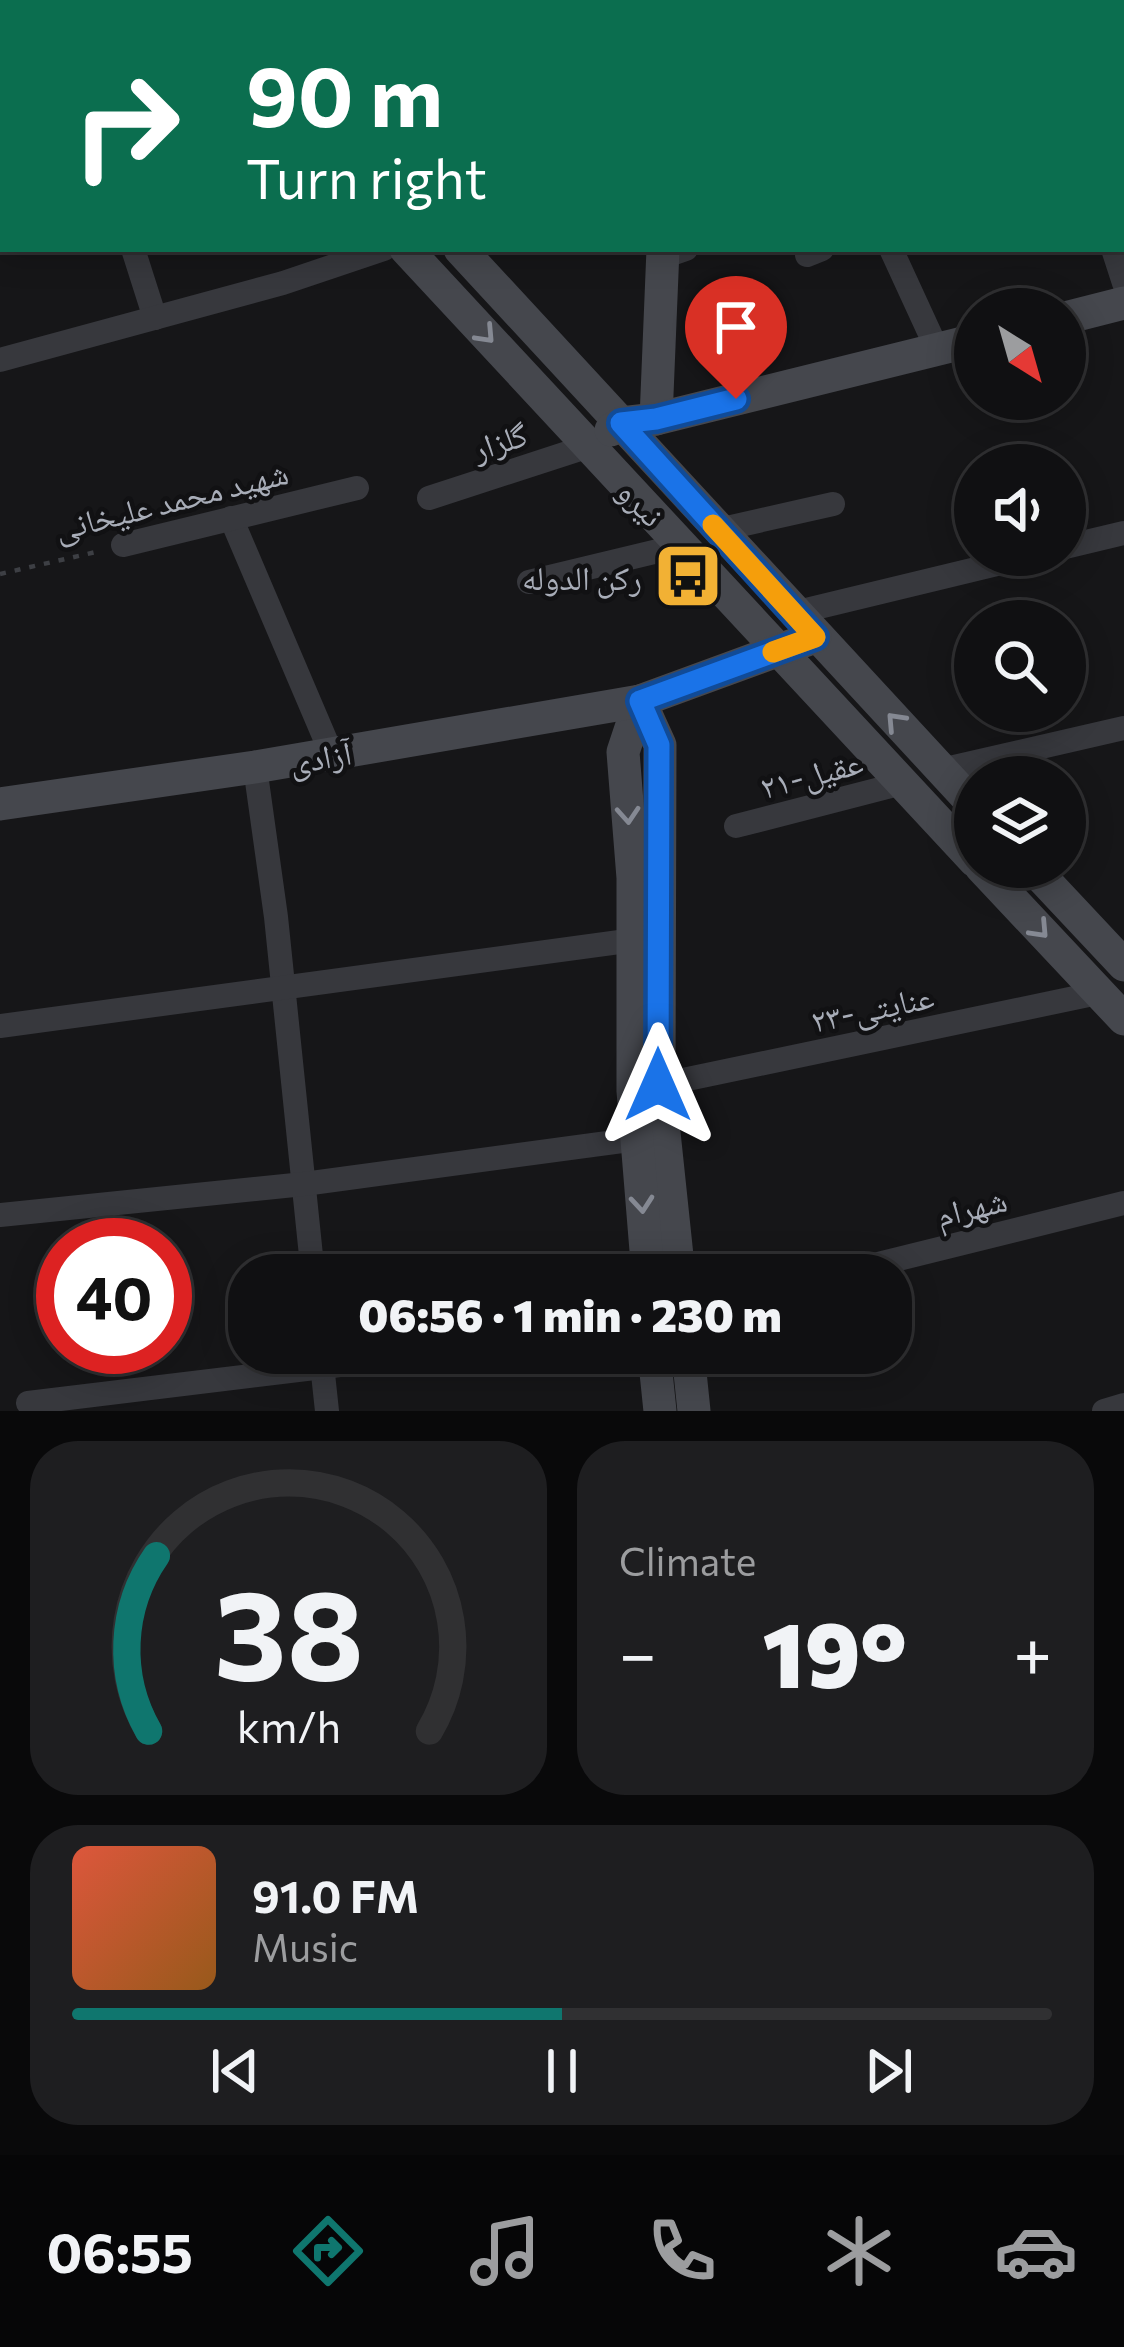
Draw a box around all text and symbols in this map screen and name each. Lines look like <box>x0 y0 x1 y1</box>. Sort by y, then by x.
text: 90 m <box>246 42 443 144</box>
icon: right <box>48 48 204 204</box>
text: Turn right <box>246 144 487 210</box>
pin <box>685 276 787 399</box>
north arrow <box>954 288 1086 420</box>
map controls <box>954 288 1086 888</box>
icon: arrive <box>703 294 769 360</box>
one-way arrow <box>471 321 493 342</box>
street label: گلزار <box>465 412 532 468</box>
button: sound <box>954 444 1086 576</box>
street label: شهید محمد علیخانی <box>50 450 293 550</box>
street label: نیرو <box>610 470 674 534</box>
bus stop icon: رکن الدوله <box>653 541 723 611</box>
place label: رکن الدوله <box>522 556 642 599</box>
button: search <box>954 600 1086 732</box>
one-way arrow <box>888 714 910 735</box>
street label: آزادی <box>286 730 356 784</box>
street label: ۲۱-عقیل <box>755 740 867 808</box>
button: layers <box>954 756 1086 888</box>
one-way arrow <box>615 806 641 825</box>
one-way arrow <box>1025 916 1047 938</box>
street label: ۲۳-عنایتی <box>807 974 937 1042</box>
position arrow <box>595 1022 721 1148</box>
street label: شهرام <box>931 1177 1011 1237</box>
one-way arrow <box>629 1195 655 1214</box>
speed limit sign: 40 <box>36 1218 192 1374</box>
text: 06:56 · 1 min · 230 m <box>358 1286 782 1341</box>
text: Climate <box>619 1536 756 1584</box>
text: 38 <box>214 1553 363 1706</box>
text: 19° <box>763 1596 907 1707</box>
text: − <box>619 1611 657 1692</box>
text: + <box>1013 1611 1052 1692</box>
text: km/h <box>236 1699 341 1752</box>
text: 91.0 FM <box>252 1867 419 1922</box>
text: Music <box>252 1922 358 1970</box>
icon: previous <box>202 2038 268 2104</box>
icon: pause <box>529 2038 595 2104</box>
icon: next <box>856 2038 922 2104</box>
icon: directions <box>286 2209 370 2293</box>
icon: music <box>463 2209 547 2293</box>
icon: phone <box>640 2209 724 2293</box>
icon: climate <box>817 2209 901 2293</box>
icon: car <box>994 2209 1078 2293</box>
text: 06:55 <box>46 2218 193 2284</box>

